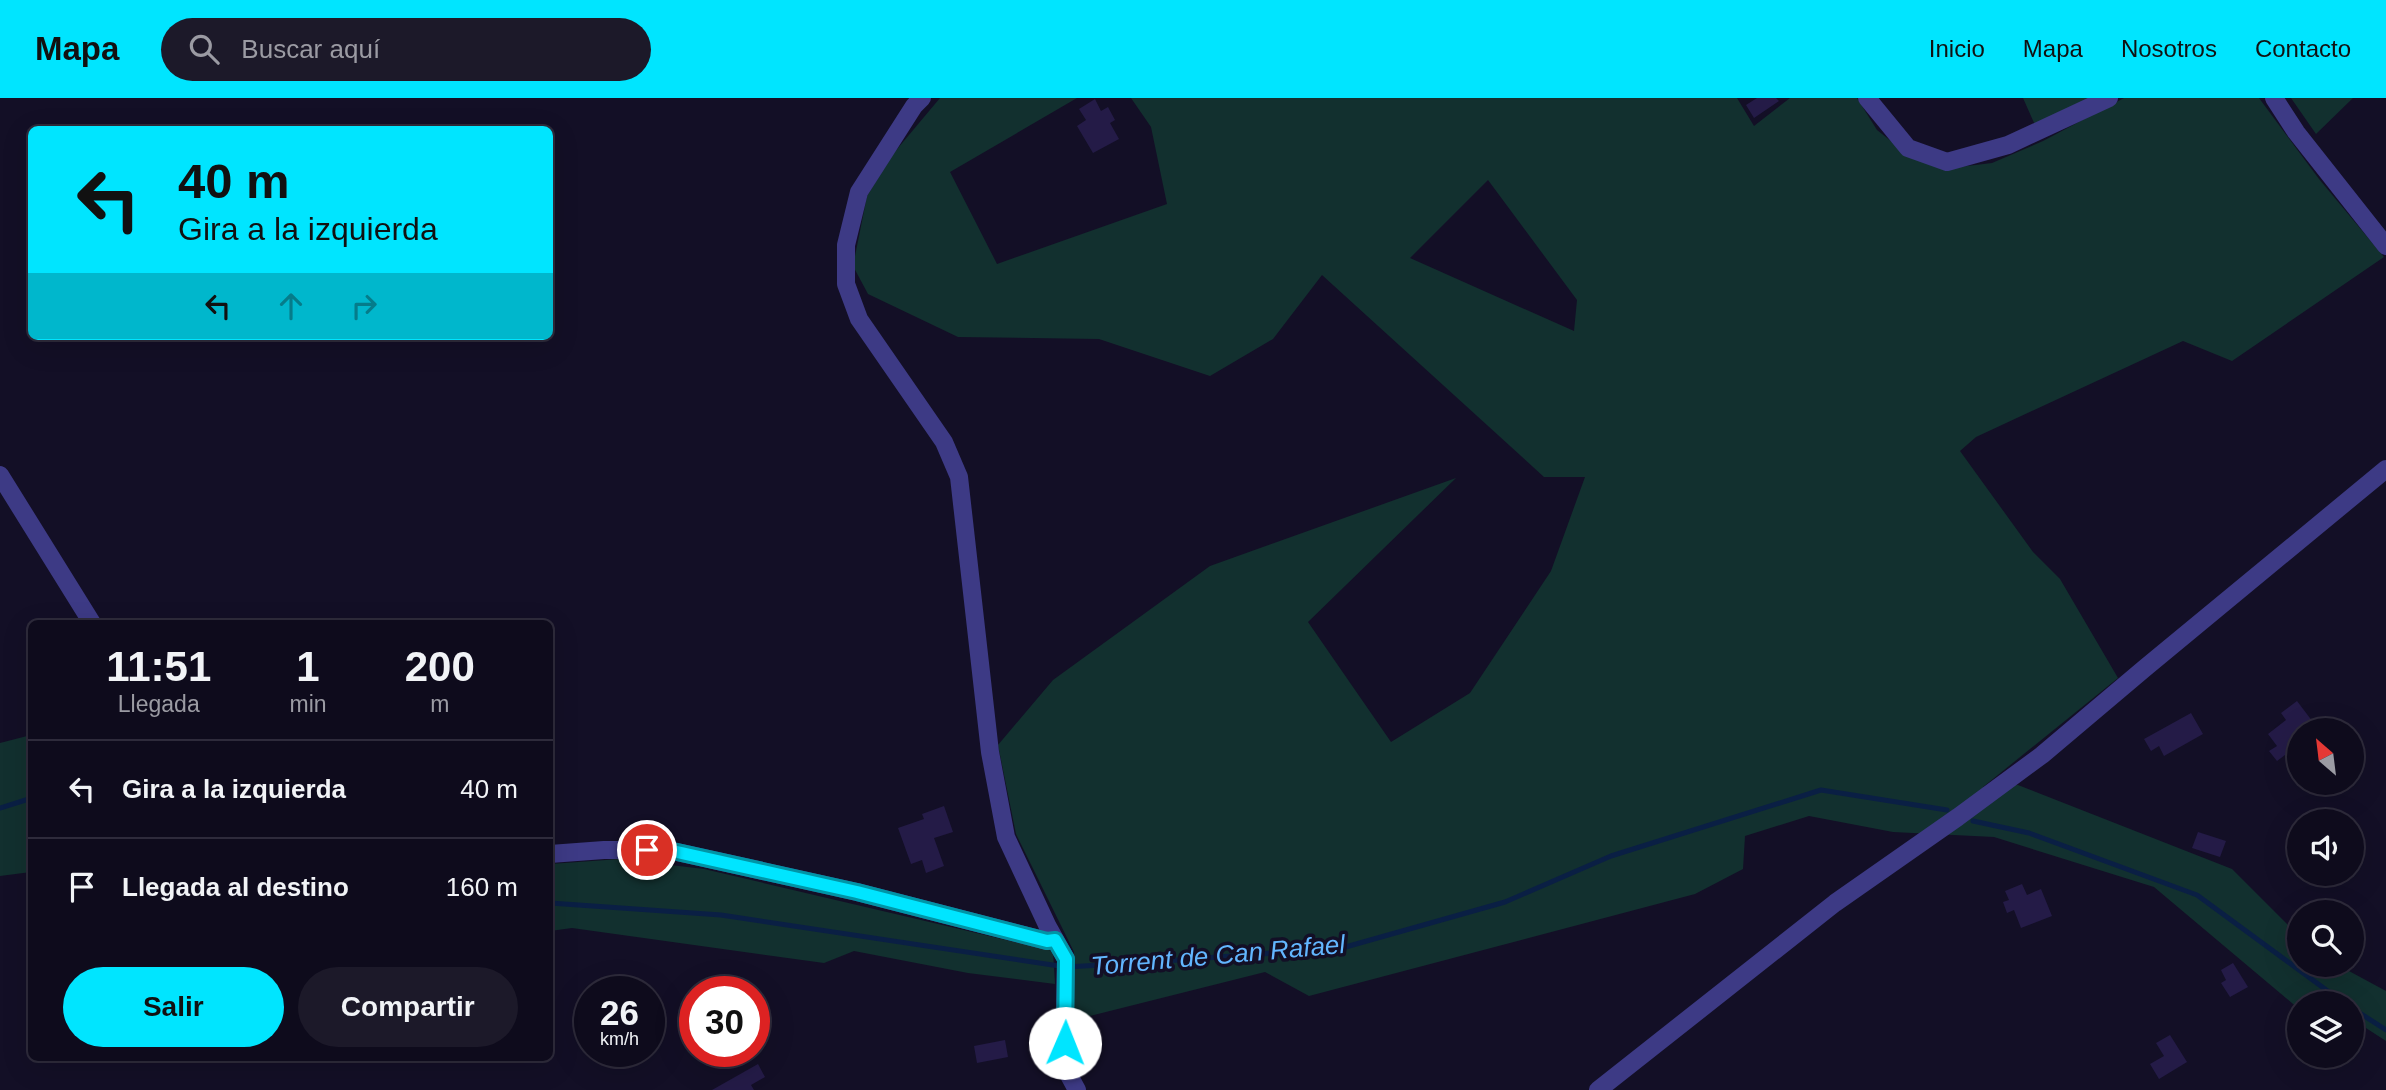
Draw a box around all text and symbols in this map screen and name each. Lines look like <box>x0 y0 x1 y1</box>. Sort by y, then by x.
search box <box>161 18 651 81</box>
text: Mapa <box>35 30 119 67</box>
icon: search <box>185 30 223 68</box>
text: Buscar aquí <box>241 34 380 64</box>
text: Inicio <box>1929 35 1985 62</box>
text: Mapa <box>2023 35 2083 62</box>
text: Nosotros <box>2121 35 2217 62</box>
text: Contacto <box>2255 35 2351 62</box>
icon: left <box>63 154 154 245</box>
text: 40 m <box>178 154 290 208</box>
text: Gira a la izquierda <box>178 211 438 247</box>
icon: left <box>199 287 237 325</box>
icon: ahead <box>272 287 310 325</box>
icon: right <box>345 287 383 325</box>
text: 11:51 <box>106 643 211 690</box>
text: 1 <box>296 643 320 690</box>
text: 200 <box>405 643 475 690</box>
text: Llegada <box>118 691 200 717</box>
text: min <box>289 691 327 717</box>
text: m <box>430 691 449 717</box>
north arrow <box>2287 718 2364 794</box>
map controls <box>2287 718 2364 1068</box>
icon: left <box>63 770 101 808</box>
text: Gira a la izquierda <box>122 774 346 804</box>
text: 40 m <box>460 774 518 804</box>
button: sound <box>2287 809 2364 886</box>
pin <box>617 820 677 880</box>
icon: arrive <box>628 831 666 869</box>
icon: arrive <box>63 868 101 906</box>
text: Llegada al destino <box>122 872 349 902</box>
text: 160 m <box>446 872 518 902</box>
button: search <box>2287 900 2364 977</box>
water label: Torrent de Can Rafael <box>1090 929 1347 981</box>
button: Salir <box>63 967 284 1047</box>
button: Compartir <box>298 967 518 1047</box>
speed limit sign: 30 <box>679 976 770 1067</box>
button: layers <box>2287 991 2364 1068</box>
text: 26 <box>600 993 639 1032</box>
position arrow <box>1028 1006 1102 1080</box>
text: km/h <box>600 1029 639 1049</box>

